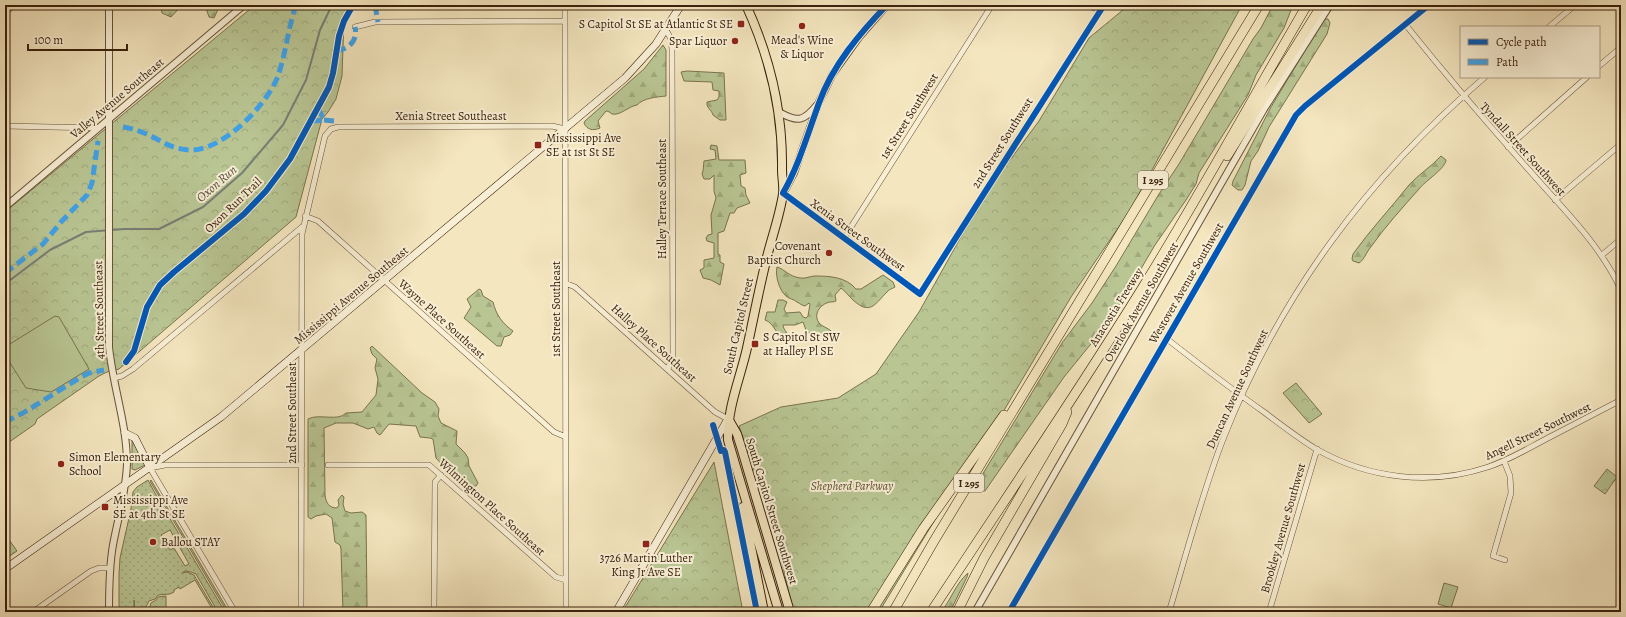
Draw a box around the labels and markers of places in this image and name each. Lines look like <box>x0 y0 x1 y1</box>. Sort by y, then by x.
place label: S Capitol St SE at Atlantic St SE <box>579 16 733 32</box>
marker: S Capitol St SE at Atlantic St SE <box>736 19 746 29</box>
marker: Mead's Wine & Liquor <box>797 21 807 31</box>
place label: Mead's Wine & Liquor <box>771 32 833 62</box>
place label: Spar Liquor <box>669 33 727 49</box>
marker: Spar Liquor <box>730 36 740 46</box>
place label: Mississippi Ave SE at 1st St SE <box>546 130 621 160</box>
marker: Mississippi Ave SE at 1st St SE <box>533 140 543 150</box>
place label: Covenant Baptist Church <box>747 238 822 268</box>
marker: Covenant Baptist Church <box>824 248 834 258</box>
place label: S Capitol St SW at Halley Pl SE <box>763 329 841 359</box>
marker: S Capitol St SW at Halley Pl SE <box>750 339 760 349</box>
place label: Simon Elementary School <box>69 449 161 479</box>
marker: Simon Elementary School <box>56 459 66 469</box>
place label: Mississippi Ave SE at 4th St SE <box>113 492 188 522</box>
marker: Mississippi Ave SE at 4th St SE <box>100 502 110 512</box>
place label: Ballou STAY <box>161 534 221 550</box>
marker: Ballou STAY <box>148 537 158 547</box>
marker: 3726 Martin Luther King Jr Ave SE <box>641 539 651 549</box>
place label: 3726 Martin Luther King Jr Ave SE <box>599 550 693 580</box>

